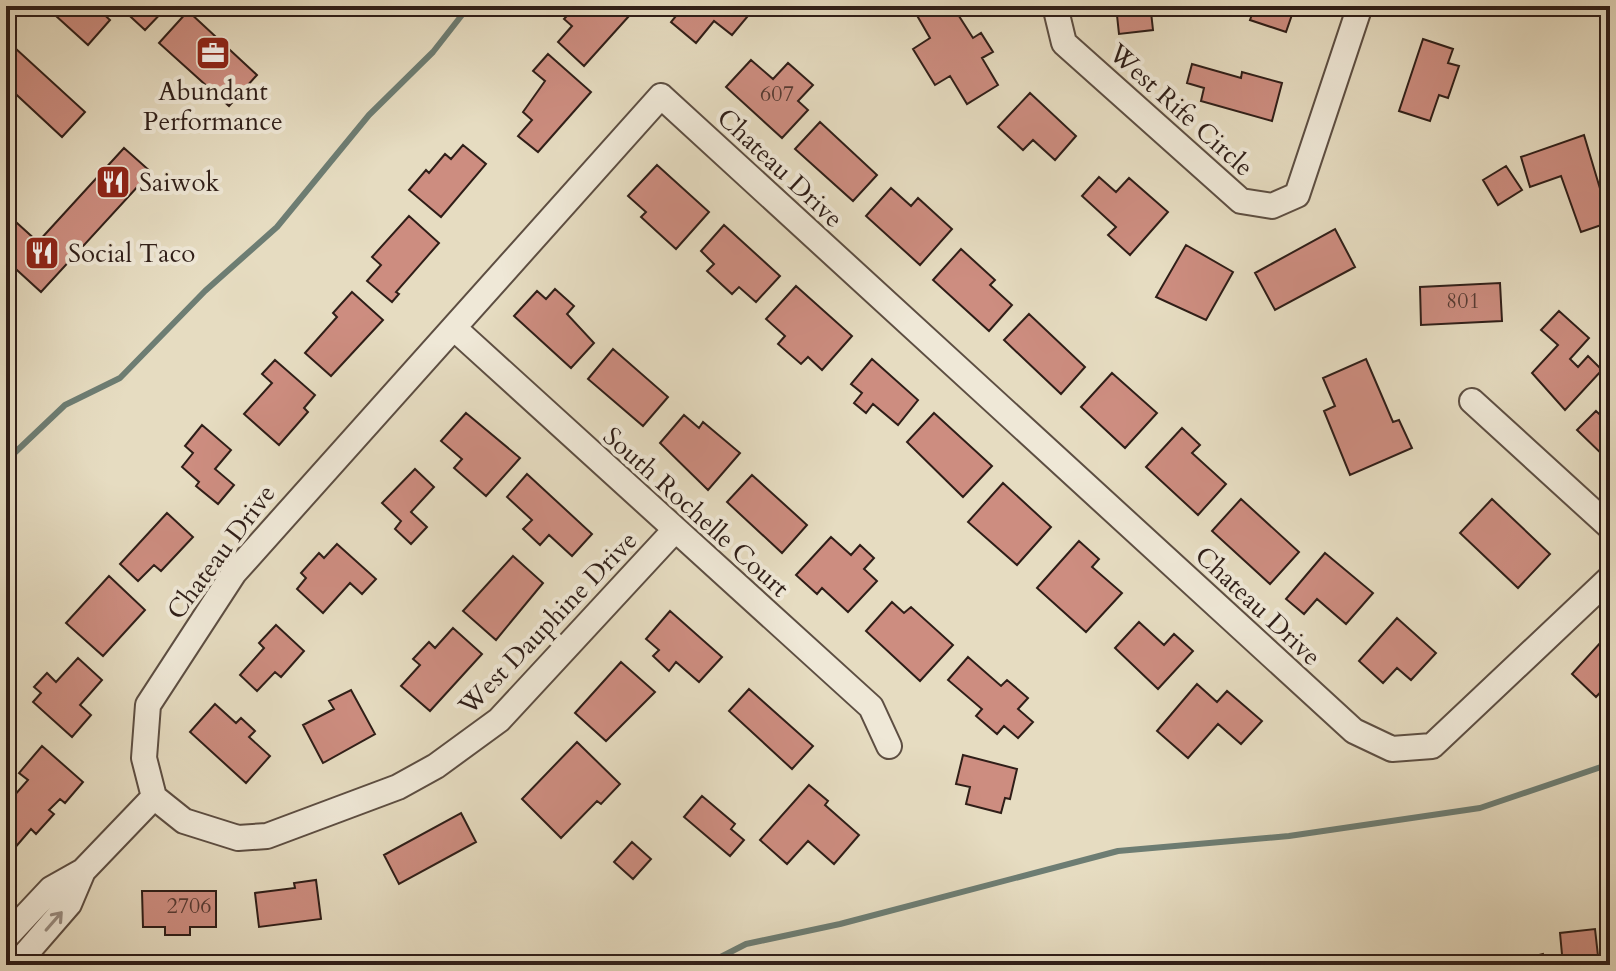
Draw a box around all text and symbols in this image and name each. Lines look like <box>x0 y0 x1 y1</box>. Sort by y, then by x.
office icon: Abundant Performance <box>194 34 232 72</box>
street label: West Rife Circle <box>1100 35 1261 184</box>
place label: Abundant Performance <box>143 74 283 139</box>
house number: 607 <box>760 79 794 109</box>
street label: Chateau Drive <box>709 100 851 236</box>
restaurant icon: Saiwok <box>94 163 132 201</box>
place label: Saiwok <box>139 165 219 200</box>
restaurant icon: Social Taco <box>23 234 61 272</box>
place label: Social Taco <box>68 236 195 271</box>
house number: 801 <box>1446 286 1480 316</box>
street label: South Rochelle Court <box>596 419 796 605</box>
street label: Chateau Drive <box>159 477 283 627</box>
street label: West Dauphine Drive <box>450 523 645 723</box>
street label: Chateau Drive <box>1187 538 1329 674</box>
house number: 2706 <box>166 891 212 921</box>
one-way arrow <box>45 912 63 932</box>

